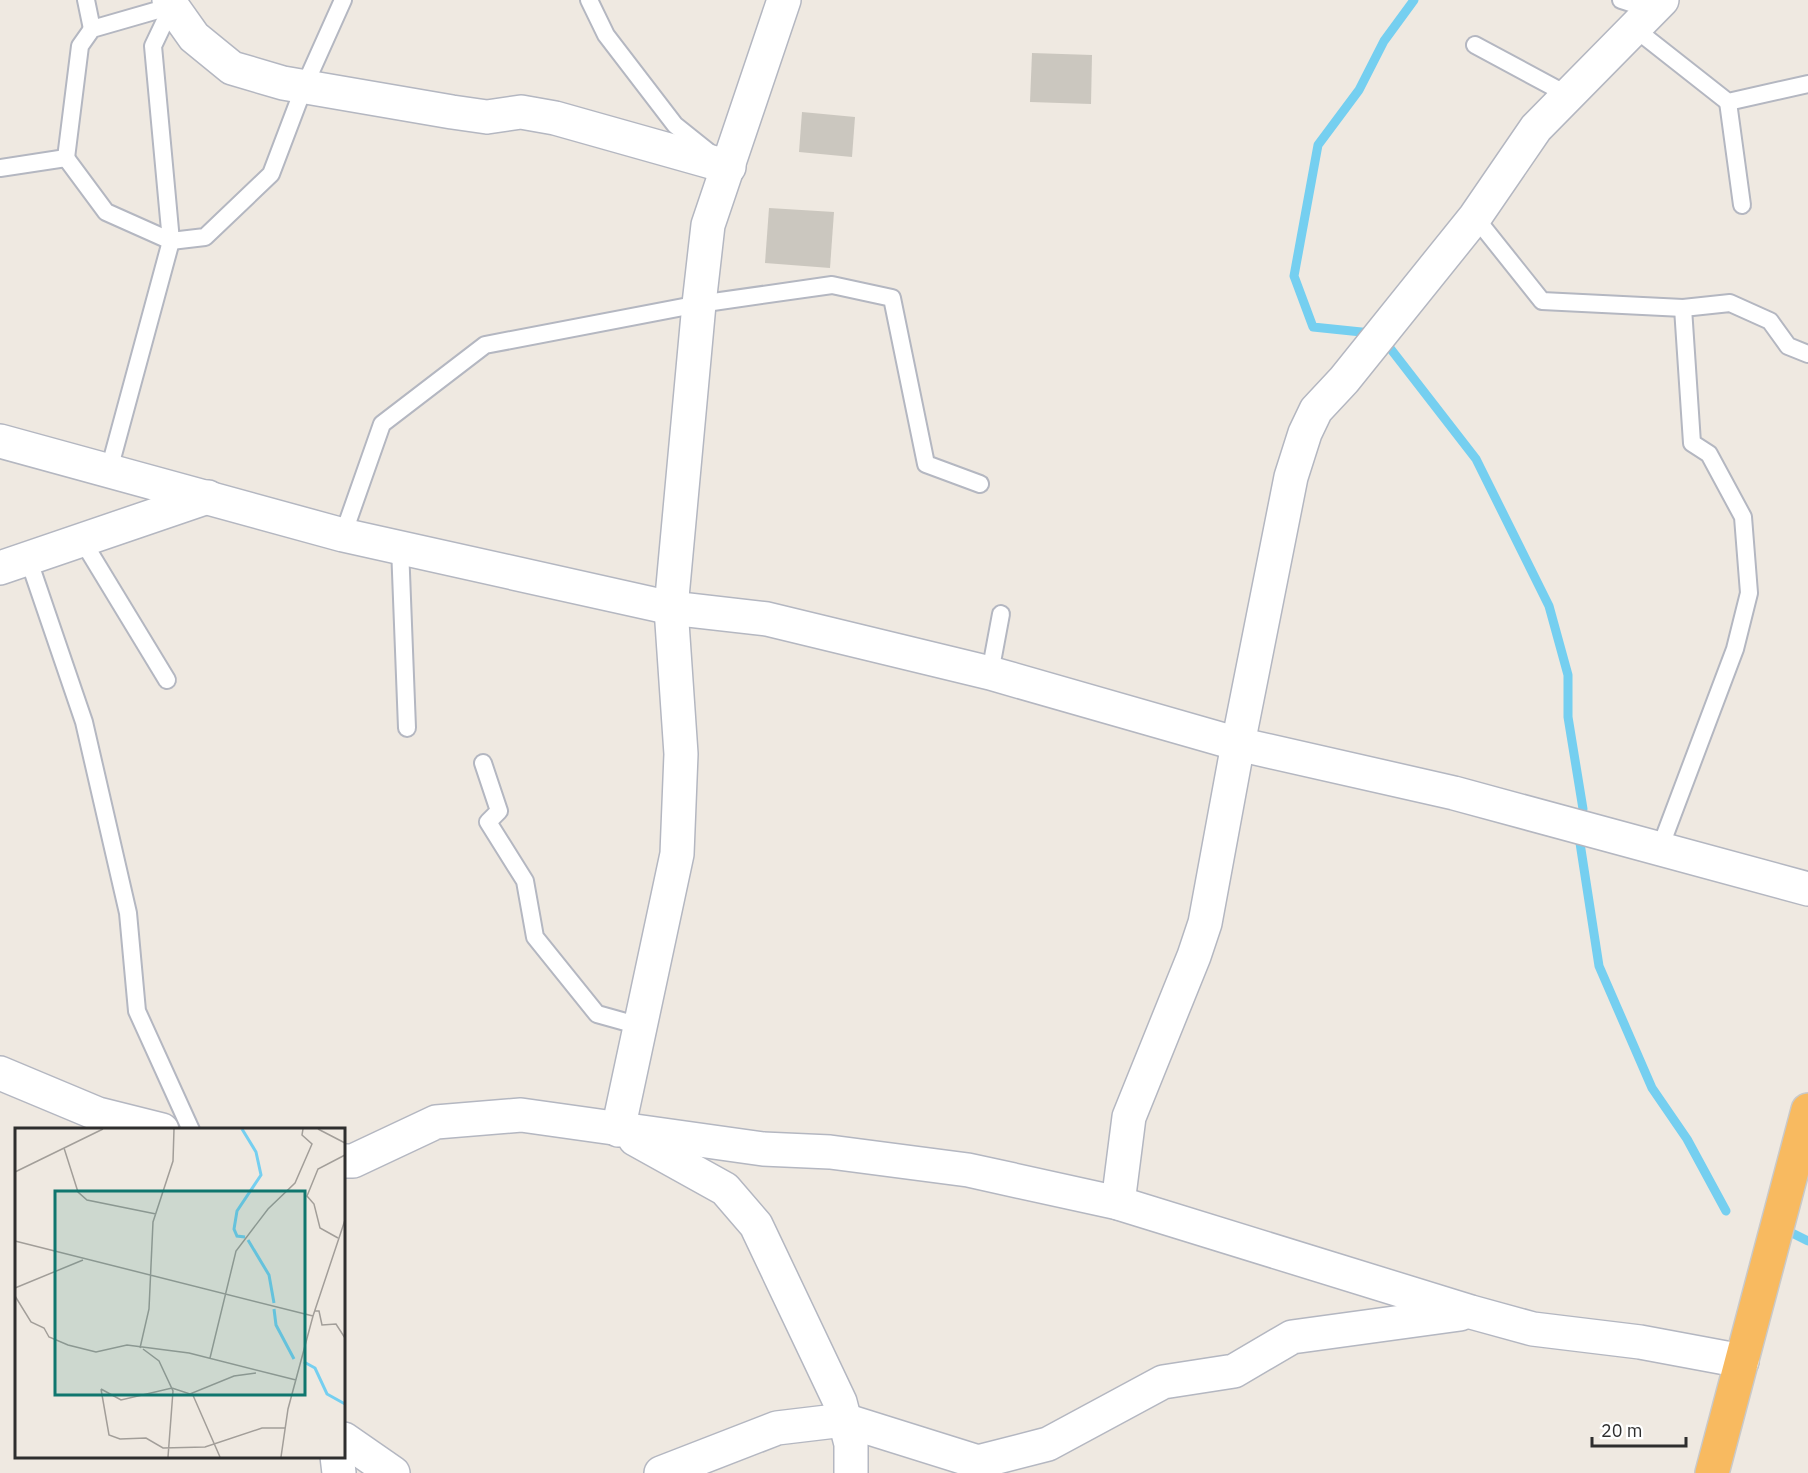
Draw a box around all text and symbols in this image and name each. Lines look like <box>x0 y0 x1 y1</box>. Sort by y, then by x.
inset map <box>15 1128 345 1458</box>
scale bar <box>1592 1410 1686 1448</box>
text: 20 m <box>1601 1419 1643 1442</box>

